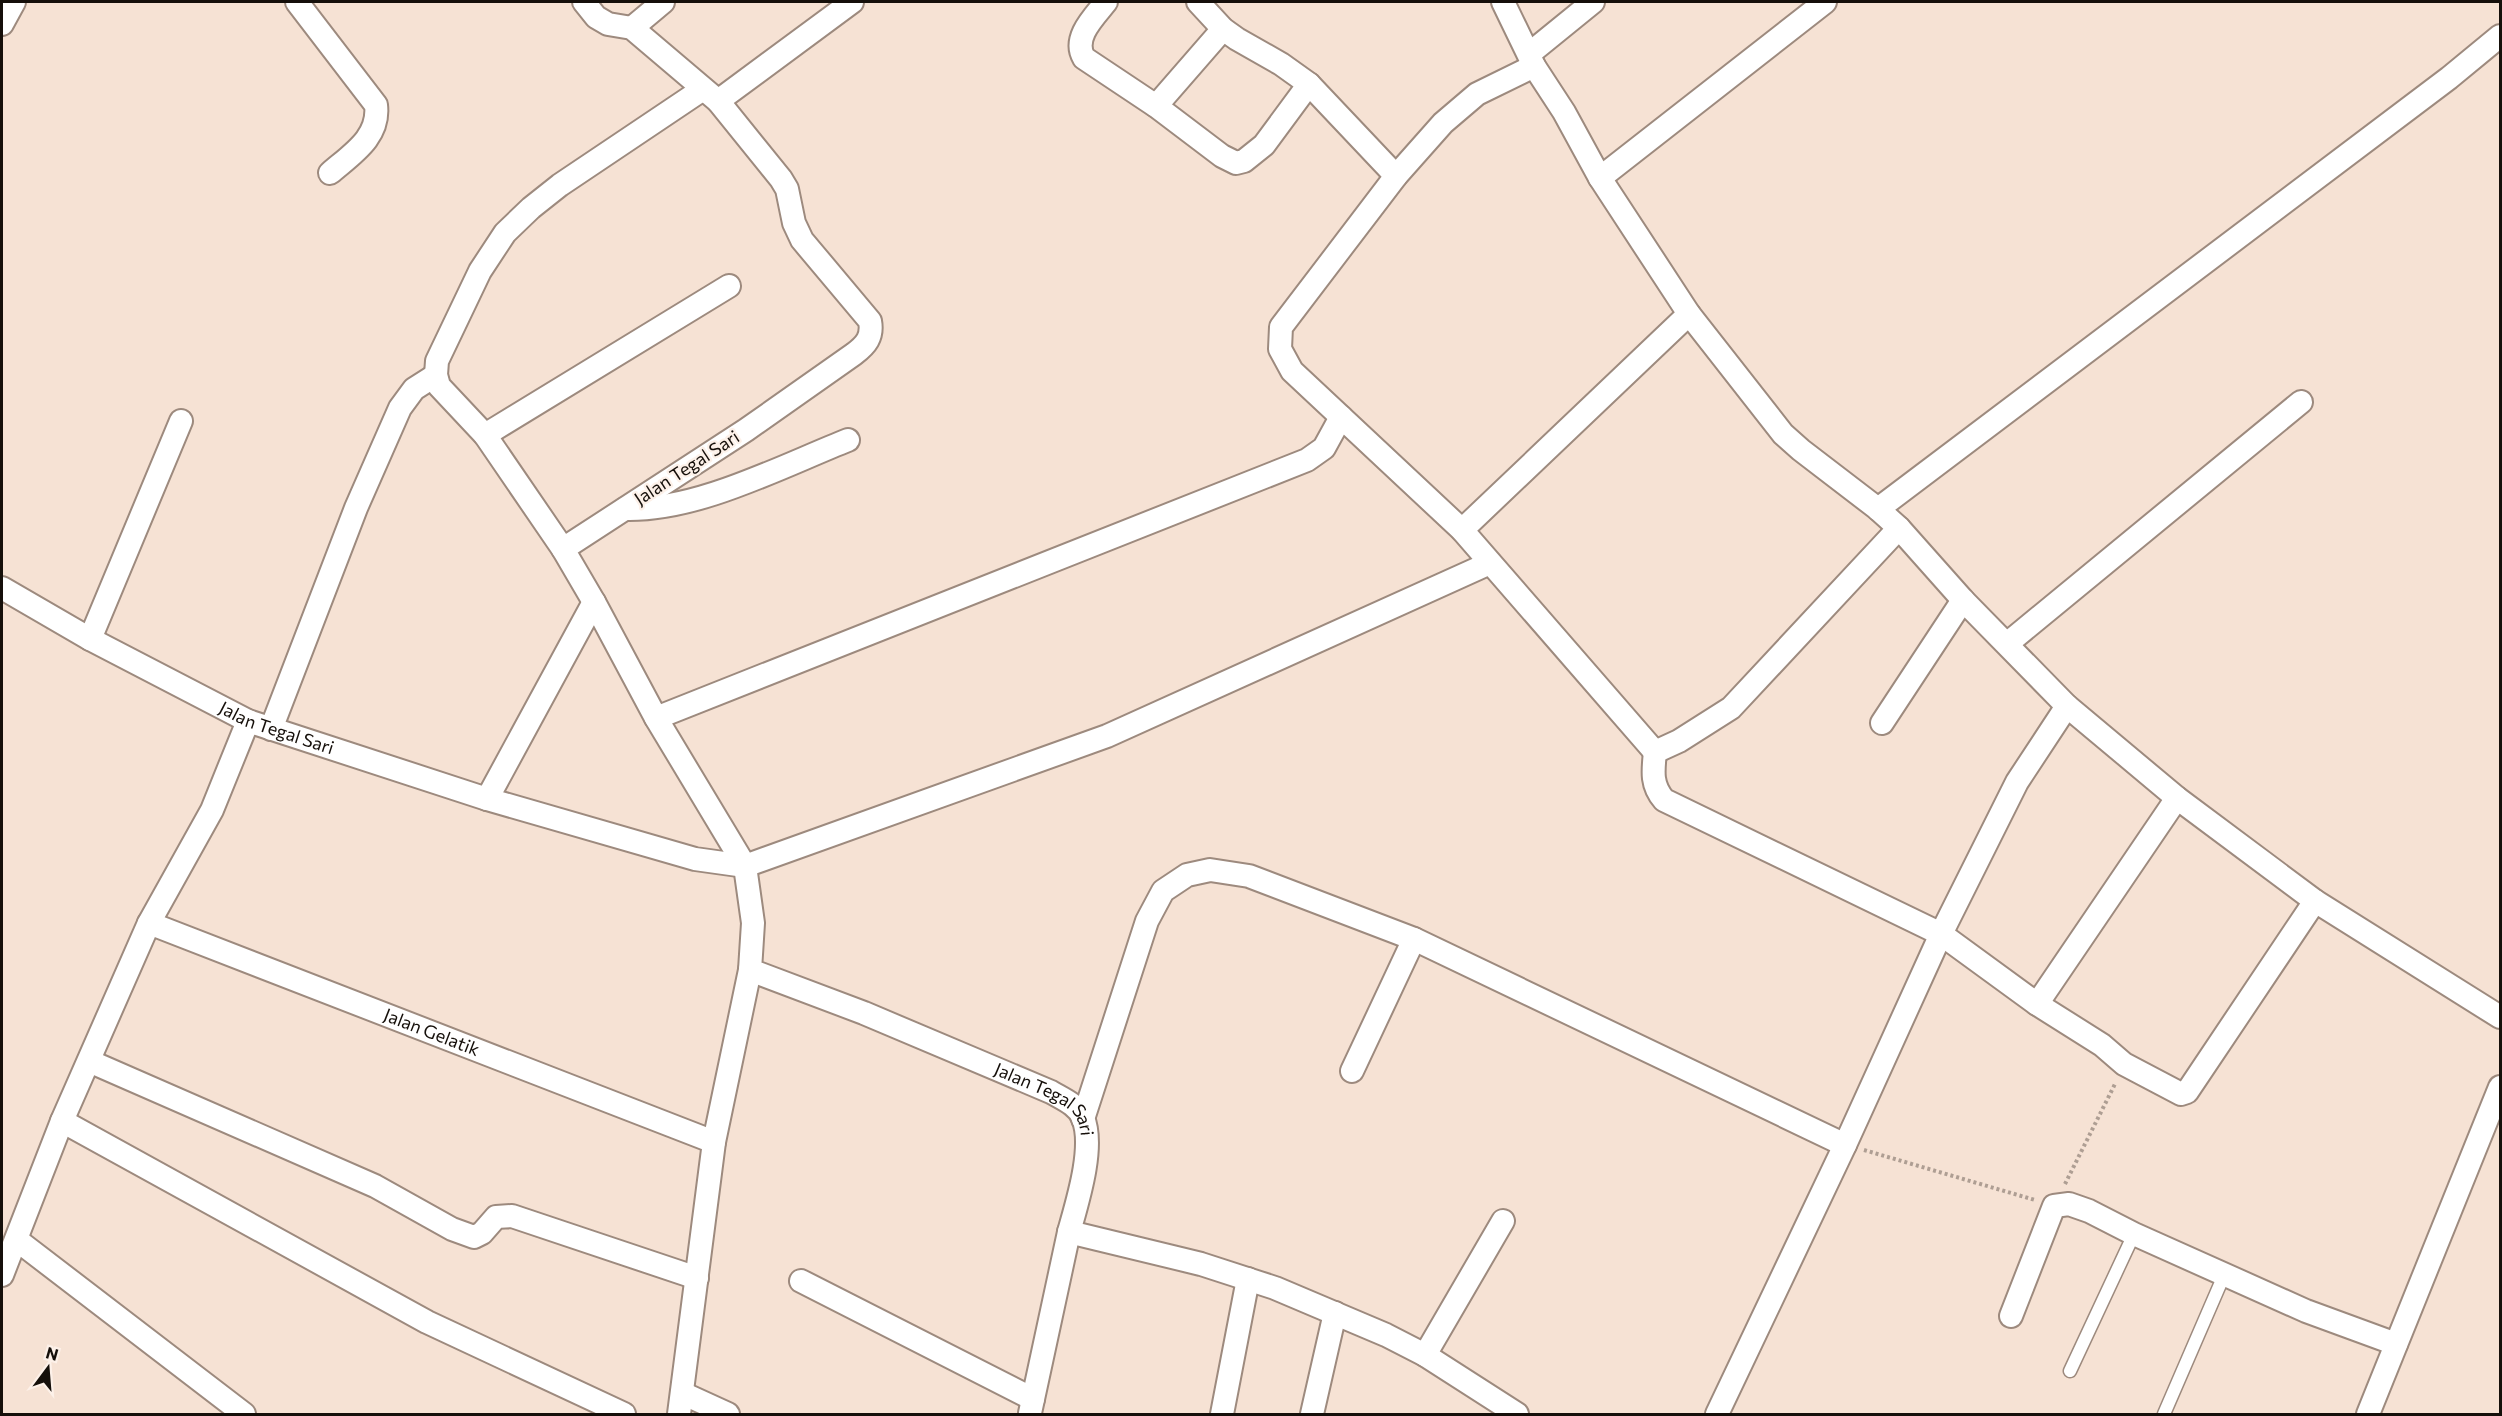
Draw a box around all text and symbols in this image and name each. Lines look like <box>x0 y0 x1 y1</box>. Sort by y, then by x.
street label: Jalan Tegal Sari <box>630 425 743 509</box>
street label: Jalan Tegal Sari <box>216 696 337 758</box>
street label: Jalan Gelatik <box>381 1003 483 1060</box>
street label: Jalan Tegal Sari <box>991 1057 1099 1137</box>
north arrow <box>18 1338 78 1398</box>
text: N <box>44 1342 61 1364</box>

